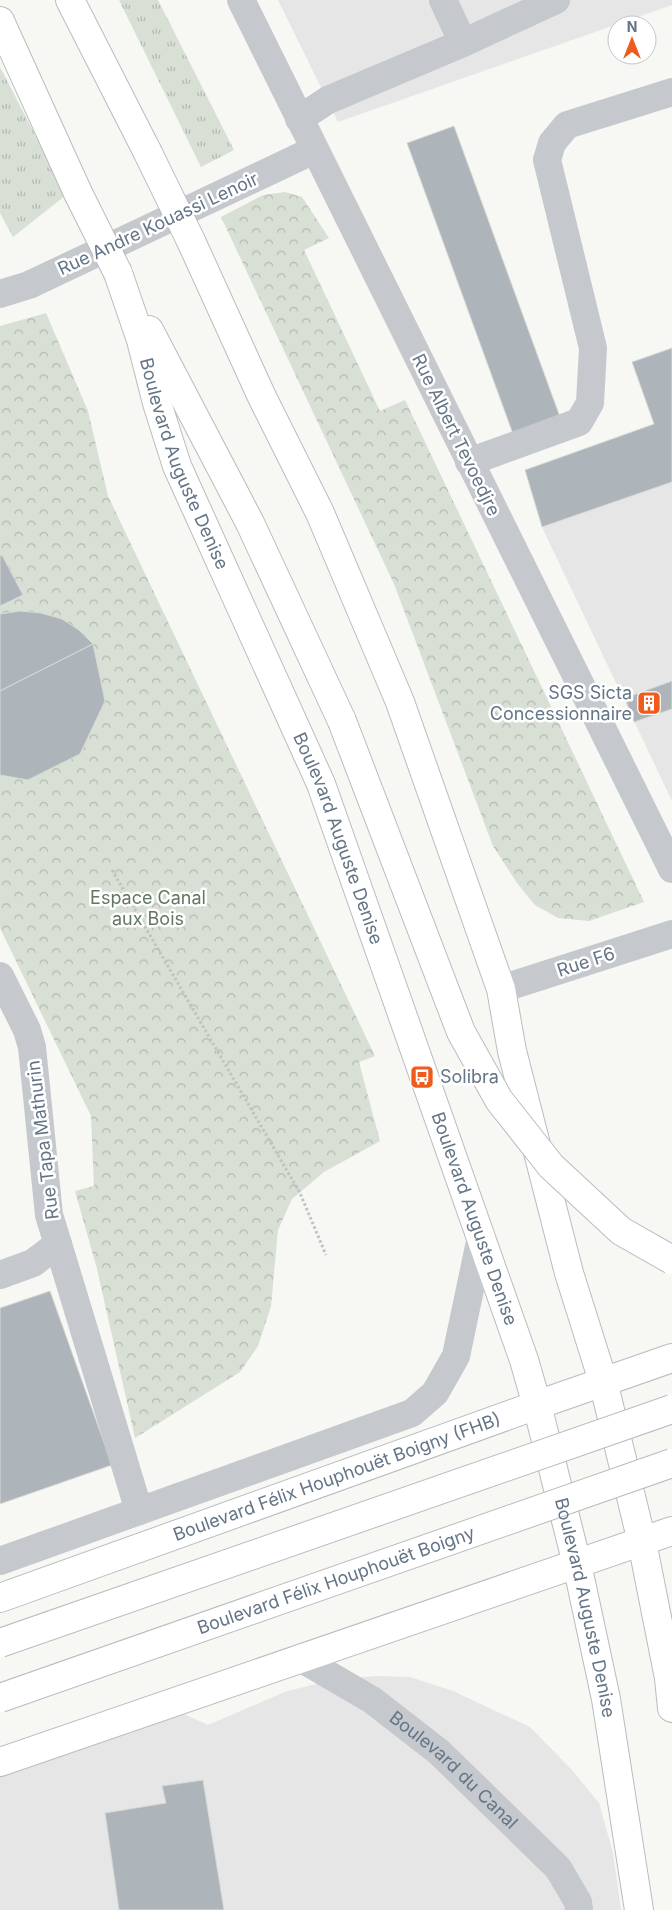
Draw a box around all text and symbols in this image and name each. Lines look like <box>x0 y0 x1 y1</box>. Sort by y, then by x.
north arrow <box>607 15 657 65</box>
text: N <box>627 18 637 35</box>
street label: Rue Andre Kouassi Lenoir <box>54 168 261 279</box>
street label: Rue Albert Tevoedjre <box>408 350 505 519</box>
street label: Boulevard Auguste Denise <box>136 356 233 572</box>
place label: SGS Sicta Concessionnaire <box>490 682 632 724</box>
building icon: SGS Sicta Concessionnaire <box>636 690 662 716</box>
street label: Boulevard Auguste Denise <box>289 729 388 947</box>
park label: Espace Canal aux Bois <box>90 887 206 929</box>
street label: Rue F6 <box>554 942 617 981</box>
street label: Rue Tapa Mathurin <box>22 1059 63 1221</box>
bus stop icon: Solibra <box>409 1064 435 1090</box>
place label: Solibra <box>440 1066 499 1087</box>
street label: Boulevard Auguste Denise <box>427 1109 522 1328</box>
street label: Boulevard Félix Houphouët Boigny (FHB) <box>170 1408 503 1545</box>
street label: Boulevard Auguste Denise <box>551 1496 620 1719</box>
street label: Boulevard Félix Houphouët Boigny <box>194 1522 477 1638</box>
street label: Boulevard du Canal <box>385 1707 522 1833</box>

